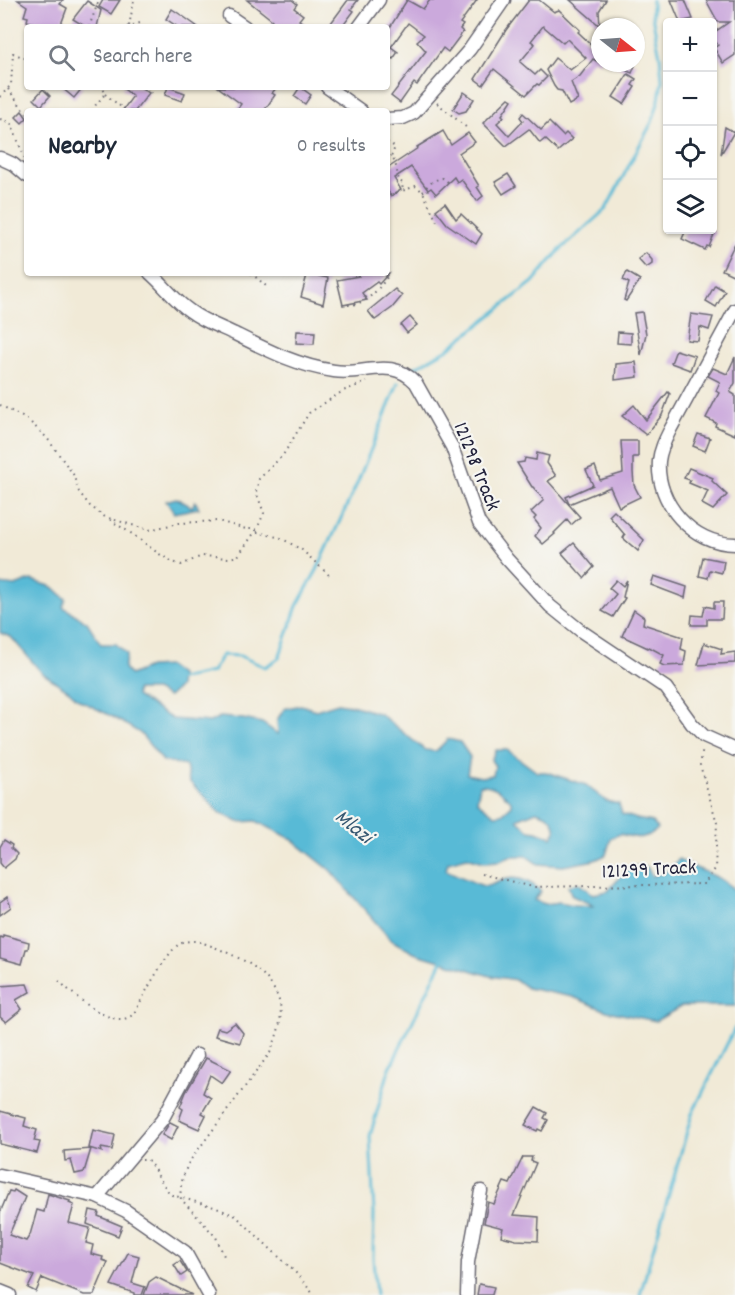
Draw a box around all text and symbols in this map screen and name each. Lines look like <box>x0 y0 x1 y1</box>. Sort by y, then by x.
north arrow <box>591 18 645 72</box>
map controls <box>663 18 717 234</box>
button: + <box>663 18 717 72</box>
search box <box>24 24 390 90</box>
icon: search <box>45 41 78 74</box>
text: Search here <box>93 42 192 73</box>
button: − <box>663 72 717 126</box>
button: locate <box>663 126 717 180</box>
text: Nearby <box>48 129 116 166</box>
text: 0 results <box>297 133 366 161</box>
button: layers <box>663 180 717 234</box>
street label: 121298 Track <box>444 418 507 516</box>
water label: Mlazi <box>327 803 381 854</box>
street label: 121299 Track <box>601 854 697 888</box>

